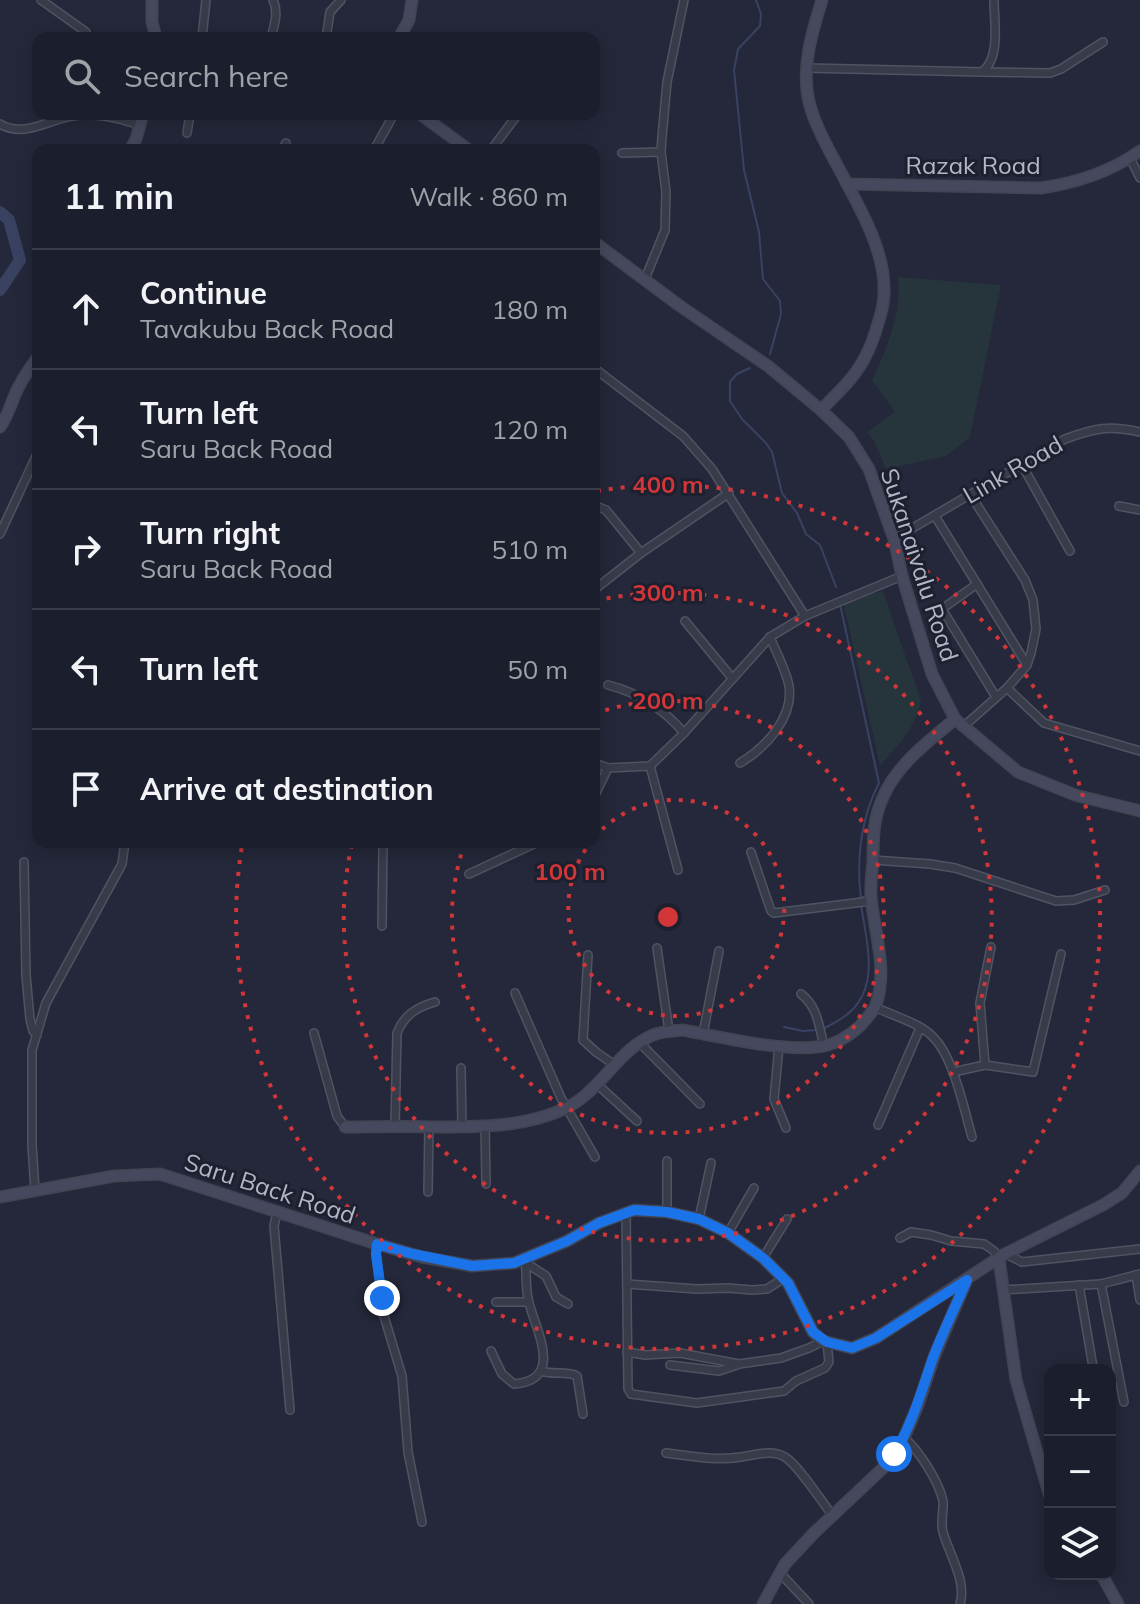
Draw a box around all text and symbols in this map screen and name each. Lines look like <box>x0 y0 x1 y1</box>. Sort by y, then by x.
search box <box>32 32 600 120</box>
icon: search <box>60 54 104 98</box>
text: Search here <box>124 57 289 95</box>
street label: Razak Road <box>905 150 1041 180</box>
text: 11 min <box>64 175 174 218</box>
text: Walk · 860 m <box>409 180 568 213</box>
text: Continue <box>140 274 267 312</box>
icon: ahead <box>64 287 108 331</box>
text: 180 m <box>492 293 568 326</box>
text: Tavakubu Back Road <box>140 312 394 345</box>
text: Turn left <box>140 394 258 432</box>
icon: left <box>64 407 108 451</box>
text: 120 m <box>492 413 568 446</box>
street label: Link Road <box>957 429 1068 510</box>
text: Saru Back Road <box>140 432 333 465</box>
street label: Sukanaivalu Road <box>875 464 965 665</box>
text: 400 m <box>632 469 704 499</box>
text: Turn right <box>140 514 280 552</box>
icon: right <box>64 527 108 571</box>
text: 510 m <box>492 533 568 566</box>
text: Saru Back Road <box>140 552 333 585</box>
text: 300 m <box>632 577 704 607</box>
icon: left <box>64 647 108 691</box>
text: Turn left <box>140 650 258 688</box>
text: 50 m <box>507 653 568 686</box>
text: 200 m <box>632 685 704 715</box>
icon: arrive <box>64 767 108 811</box>
text: Arrive at destination <box>140 770 434 808</box>
text: 100 m <box>534 856 606 886</box>
centre of rings <box>654 903 682 931</box>
street label: Saru Back Road <box>181 1146 360 1230</box>
route end <box>364 1280 400 1316</box>
map controls <box>1044 1364 1116 1580</box>
button: + <box>1044 1364 1116 1436</box>
route start <box>876 1436 912 1472</box>
button: − <box>1044 1436 1116 1508</box>
button: layers <box>1044 1508 1116 1580</box>

